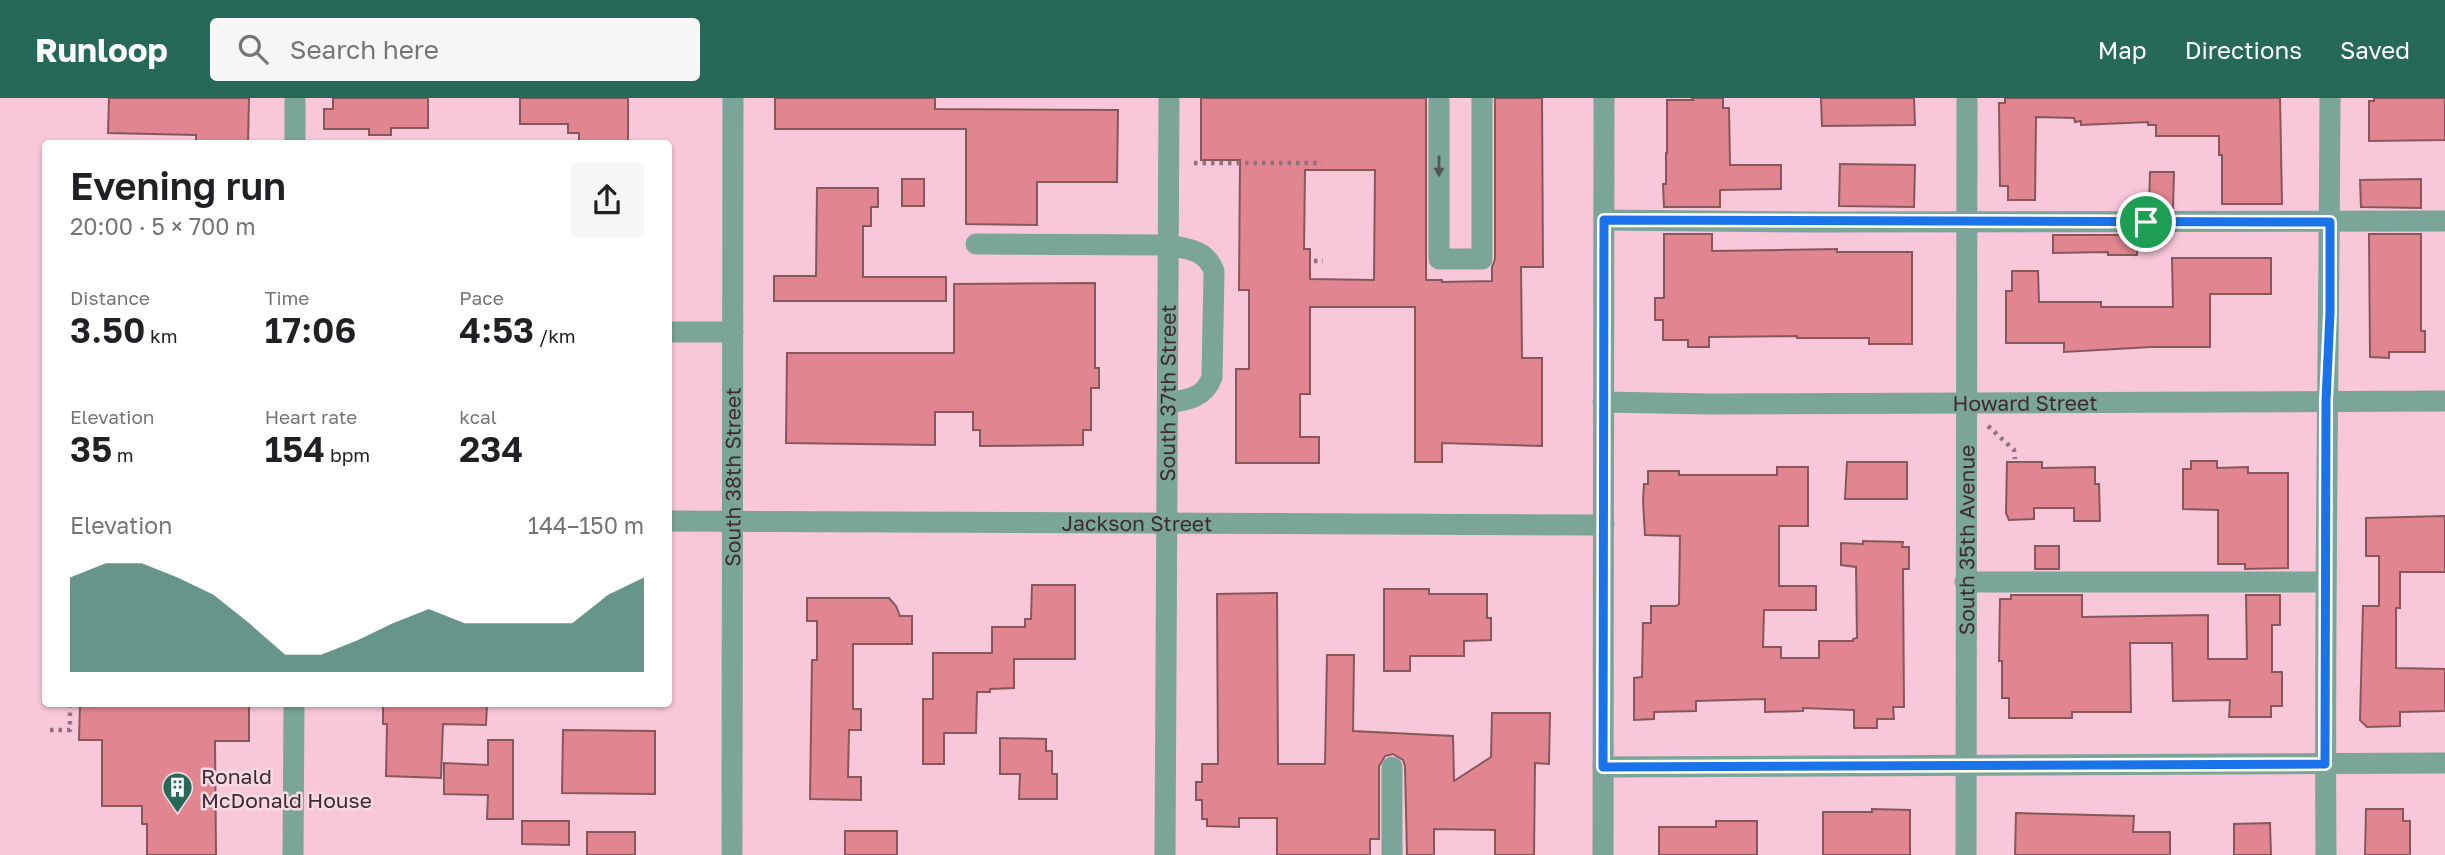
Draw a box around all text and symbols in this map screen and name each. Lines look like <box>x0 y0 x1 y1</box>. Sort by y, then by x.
search box <box>210 18 700 81</box>
text: Runloop <box>35 30 168 69</box>
icon: search <box>234 30 272 68</box>
text: Search here <box>290 34 439 65</box>
text: Map <box>2098 35 2147 64</box>
text: Directions <box>2185 35 2302 64</box>
text: Saved <box>2340 35 2410 64</box>
one-way arrow <box>1433 155 1445 177</box>
text: Evening run <box>70 163 286 208</box>
button: share <box>570 163 644 237</box>
pin <box>2116 192 2176 252</box>
icon: arrive <box>2127 203 2165 241</box>
text: 20:00 · 5 × 700 m <box>70 212 256 240</box>
text: Distance <box>70 286 150 309</box>
text: Time <box>265 286 309 309</box>
text: Pace <box>459 286 504 309</box>
street label: South 37th Street <box>1154 304 1181 482</box>
text: 3.50 <box>70 309 145 351</box>
text: 17:06 <box>265 309 356 351</box>
text: 4:53 <box>459 309 534 351</box>
text: km <box>145 324 178 347</box>
text: /km <box>534 324 576 347</box>
street label: South 38th Street <box>719 387 746 567</box>
street label: Howard Street <box>1952 389 2098 416</box>
text: Elevation <box>70 405 155 428</box>
text: Heart rate <box>265 405 357 428</box>
text: kcal <box>459 405 497 428</box>
text: 35 <box>70 428 112 470</box>
text: 154 <box>265 428 325 470</box>
text: 234 <box>459 428 523 470</box>
text: m <box>112 443 134 466</box>
text: bpm <box>325 443 370 466</box>
street label: South 35th Avenue <box>1953 445 1980 635</box>
street label: Jackson Street <box>1061 510 1213 536</box>
text: Elevation <box>70 511 172 539</box>
text: 144–150 m <box>528 511 644 539</box>
place label: Ronald McDonald House <box>201 763 372 813</box>
building icon: Ronald McDonald House <box>161 771 195 815</box>

